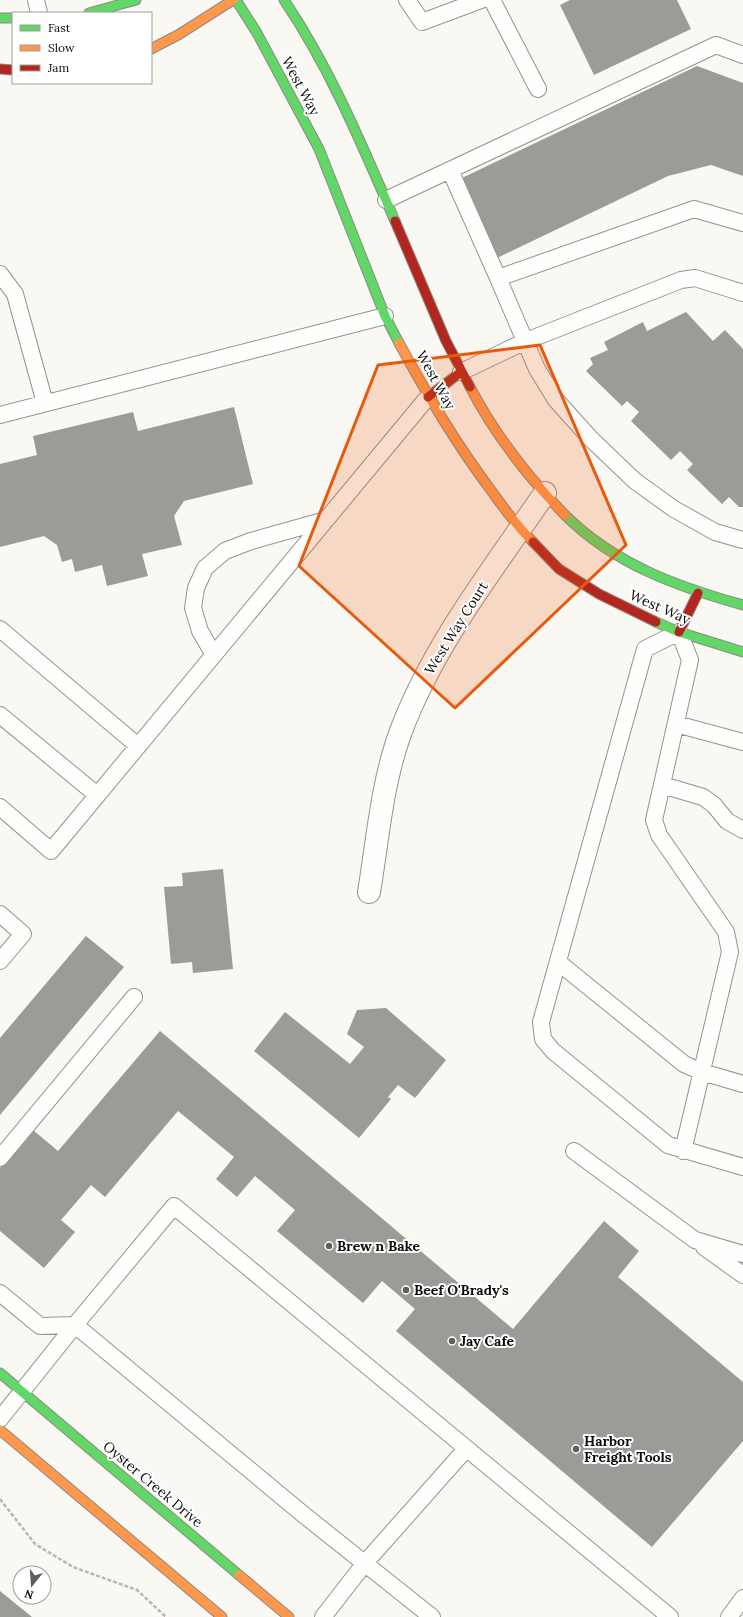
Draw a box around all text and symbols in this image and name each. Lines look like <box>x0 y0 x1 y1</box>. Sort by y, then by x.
legend <box>12 12 152 84</box>
text: Fast <box>48 20 71 35</box>
text: Slow <box>48 40 75 55</box>
street label: West Way <box>278 53 324 119</box>
text: Jam <box>47 60 69 75</box>
street label: West Way <box>413 347 460 413</box>
street label: West Way Court <box>420 578 492 678</box>
street label: West Way <box>627 586 694 629</box>
place label: Brew n Bake <box>337 1237 420 1255</box>
marker: Brew n Bake <box>324 1241 334 1251</box>
place label: Beef O'Brady's <box>414 1281 509 1299</box>
marker: Beef O'Brady's <box>401 1285 411 1295</box>
place label: Jay Cafe <box>460 1332 514 1350</box>
marker: Jay Cafe <box>447 1336 457 1346</box>
place label: Harbor Freight Tools <box>584 1432 672 1466</box>
street label: Oyster Creek Drive <box>99 1437 207 1531</box>
marker: Harbor Freight Tools <box>571 1444 581 1454</box>
north arrow <box>12 1565 52 1605</box>
text: N <box>22 1586 35 1603</box>

